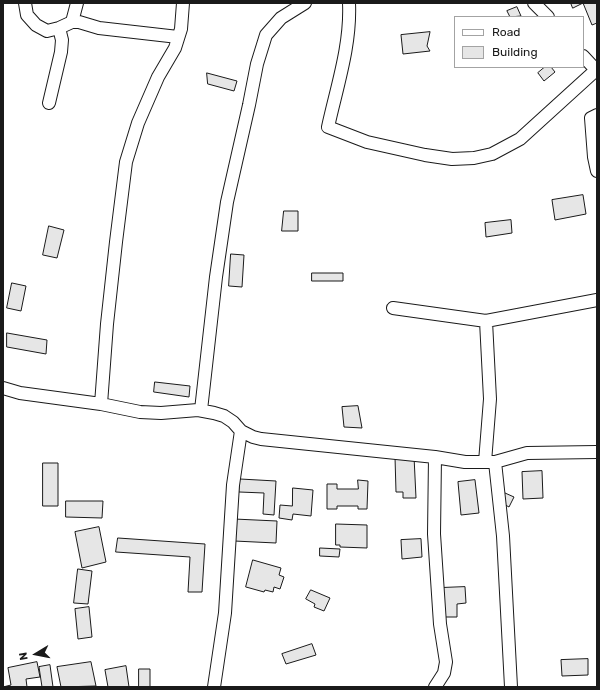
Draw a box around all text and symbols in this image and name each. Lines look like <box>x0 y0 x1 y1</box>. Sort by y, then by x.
legend <box>454 16 584 68</box>
text: Road <box>492 25 520 39</box>
text: Building <box>492 45 538 59</box>
north arrow <box>16 634 56 674</box>
text: N <box>17 651 31 661</box>

